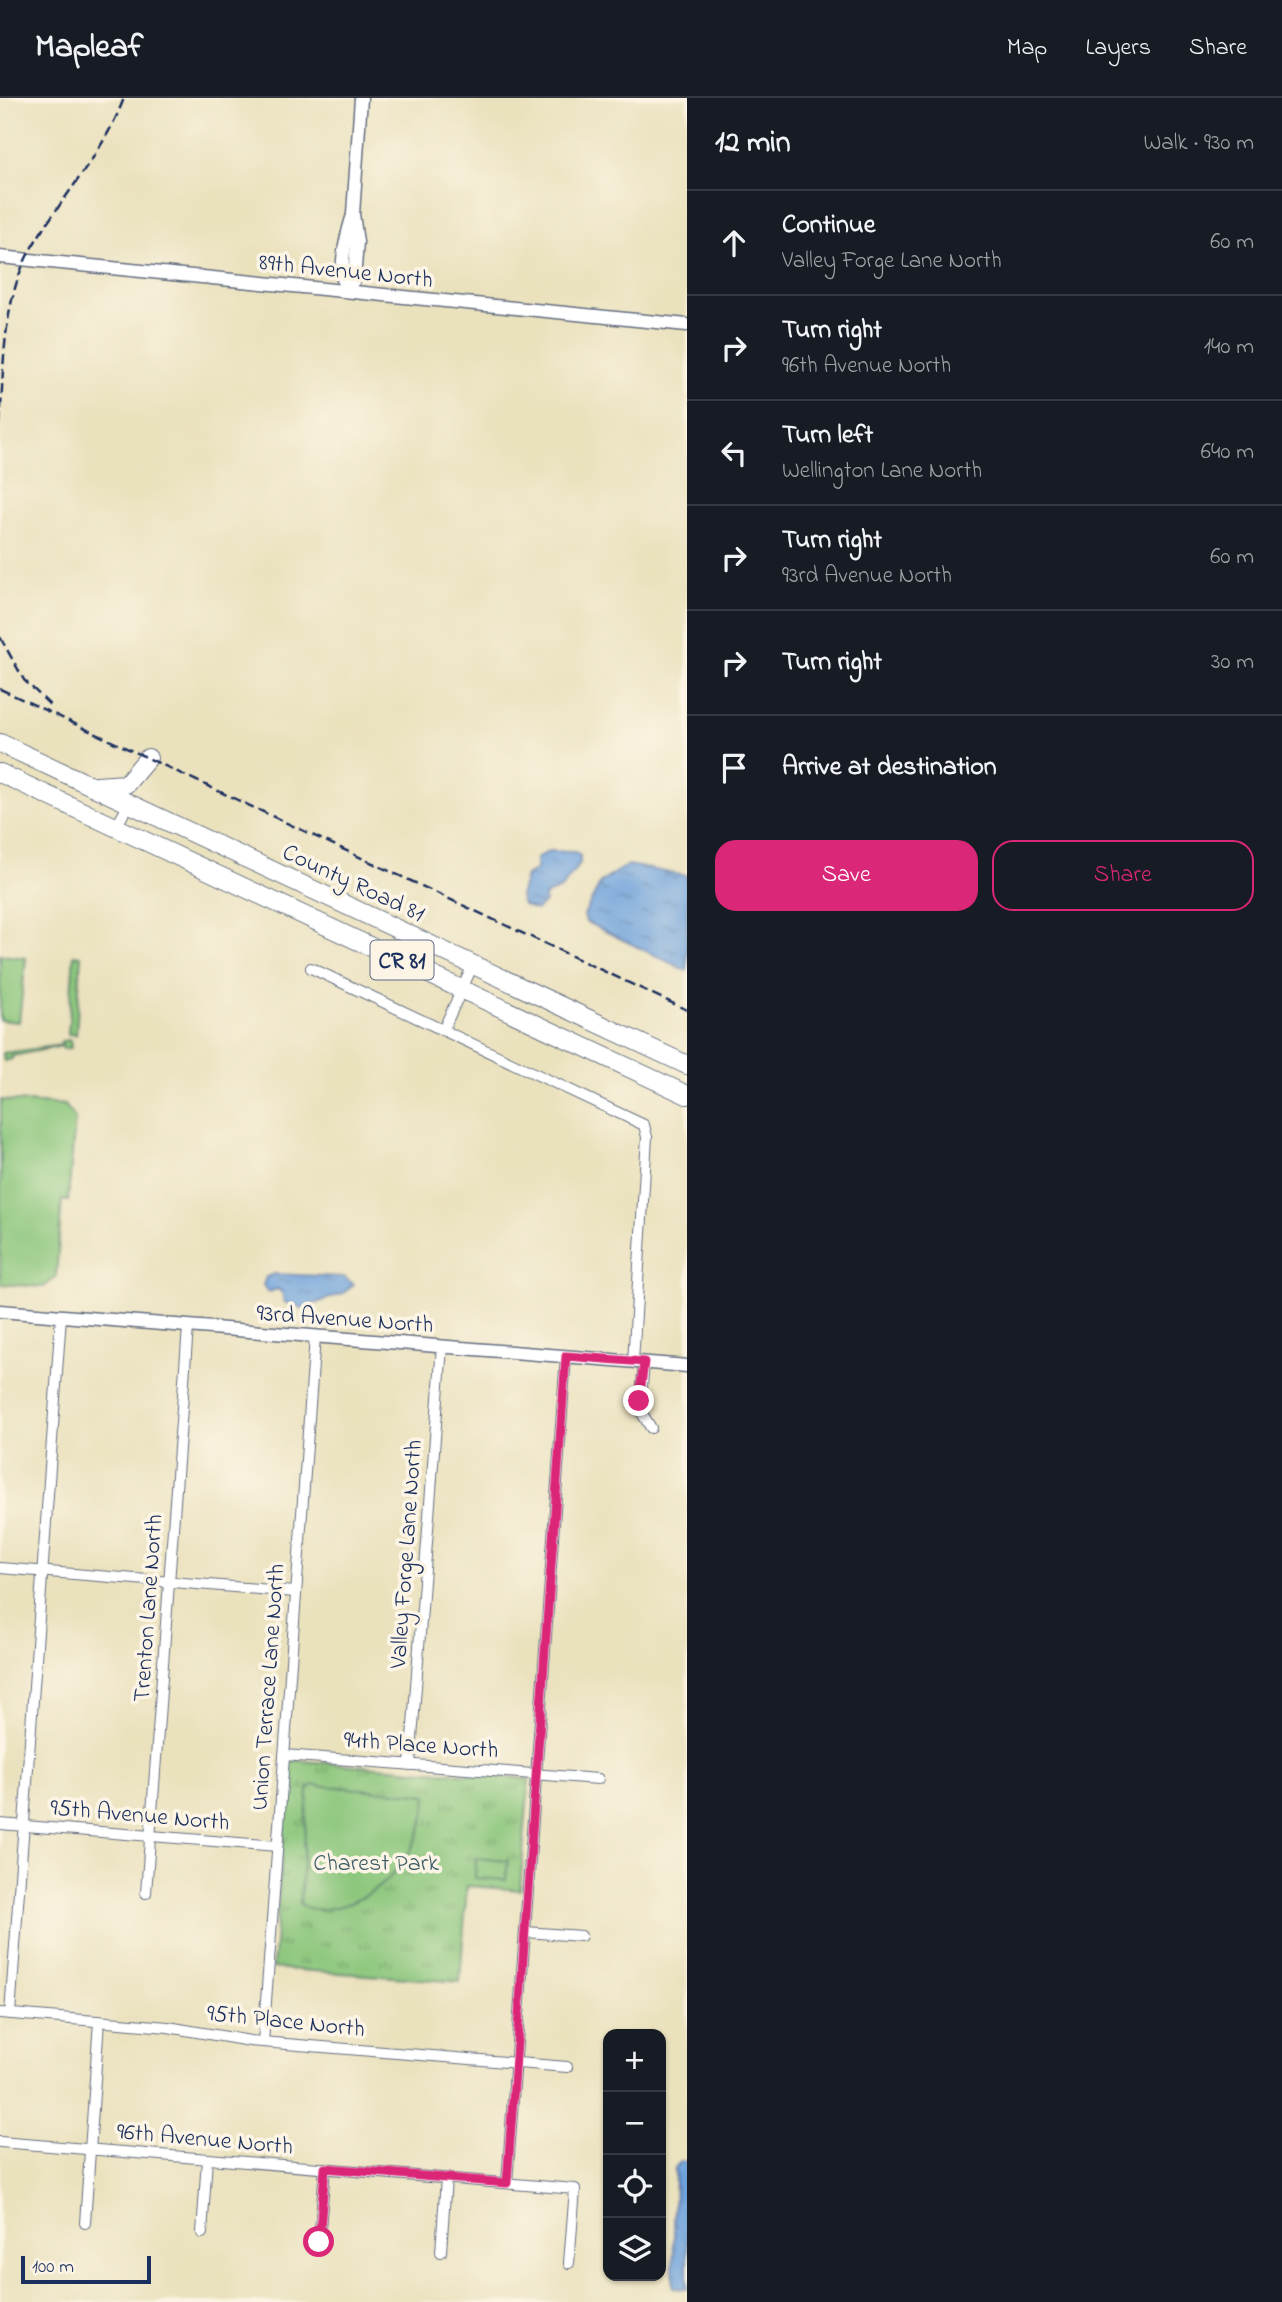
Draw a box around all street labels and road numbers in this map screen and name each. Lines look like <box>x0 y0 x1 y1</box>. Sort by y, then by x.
street label: 89th Avenue North <box>257 246 435 299</box>
street label: County Road 81 <box>276 836 430 934</box>
road number: CR 81 <box>370 940 434 980</box>
street label: 93rd Avenue North <box>255 1297 435 1344</box>
street label: Valley Forge Lane North <box>382 1439 434 1671</box>
street label: Trenton Lane North <box>125 1513 174 1703</box>
street label: Union Terrace Lane North <box>243 1563 296 1812</box>
street label: 94th Place North <box>342 1724 499 1769</box>
street label: 95th Avenue North <box>49 1791 231 1842</box>
street label: 95th Place North <box>205 1997 367 2048</box>
street label: 96th Avenue North <box>115 2115 294 2166</box>

